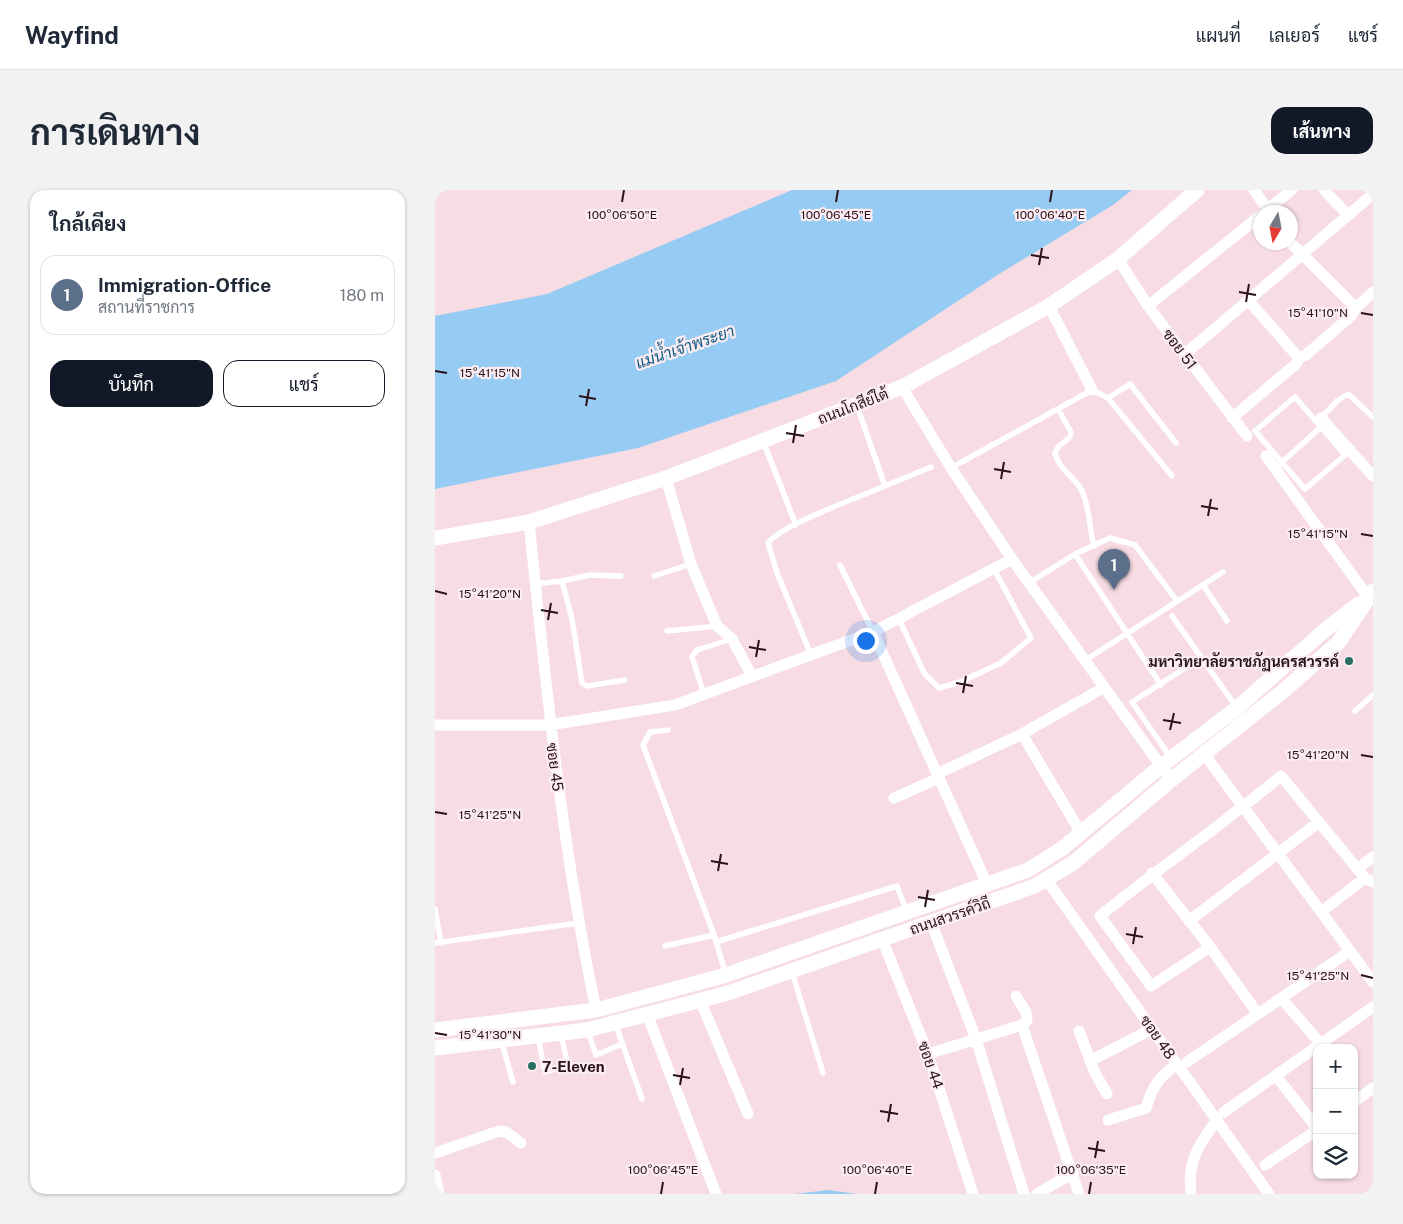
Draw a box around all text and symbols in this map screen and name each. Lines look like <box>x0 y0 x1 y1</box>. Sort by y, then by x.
text: Wayfind <box>25 21 119 49</box>
text: แผนที่ <box>1196 25 1241 46</box>
text: เลเยอร์ <box>1269 25 1320 46</box>
text: แชร์ <box>1348 25 1378 46</box>
button: เส้นทาง <box>1271 107 1373 154</box>
text: การเดินทาง <box>30 112 200 153</box>
north arrow <box>1253 205 1298 250</box>
text: 100°06'50"E <box>587 208 657 222</box>
text: 100°06'45"E <box>801 208 871 222</box>
text: 100°06'40"E <box>1015 208 1085 222</box>
text: ใกล้เคียง <box>50 211 126 236</box>
text: Immigration-Office <box>98 274 271 296</box>
text: 1 <box>64 286 70 305</box>
text: 180 m <box>340 286 384 305</box>
text: สถานที่ราชการ <box>98 298 195 317</box>
text: 15°41'10"N <box>1288 306 1348 320</box>
water label: แม่น้ำเจ้าพระยา <box>631 316 737 373</box>
street label: ซอย 51 <box>1159 326 1201 372</box>
button: บันทึก <box>50 360 213 407</box>
button: แชร์ <box>223 360 385 407</box>
text: 15°41'15"N <box>460 366 520 380</box>
street label: ถนนโกสีย์ใต้ <box>815 384 891 427</box>
text: 15°41'15"N <box>1288 527 1348 541</box>
pin: 1 <box>1098 549 1130 590</box>
text: 15°41'20"N <box>459 587 521 601</box>
your location <box>853 628 879 654</box>
place label: มหาวิทยาลัยราชภัฏนครสวรรค์ <box>1148 652 1340 672</box>
marker: มหาวิทยาลัยราชภัฏนครสวรรค์ <box>1343 655 1355 667</box>
street label: ซอย 45 <box>543 741 567 793</box>
text: 15°41'20"N <box>1287 748 1349 762</box>
text: 15°41'25"N <box>459 808 521 822</box>
street label: ถนนสวรรค์วิถี <box>907 893 993 938</box>
text: 15°41'25"N <box>1287 969 1349 983</box>
street label: ซอย 48 <box>1137 1012 1179 1062</box>
text: 15°41'30"N <box>459 1028 521 1042</box>
street label: ซอย 44 <box>915 1039 947 1091</box>
map controls <box>1313 1044 1358 1179</box>
button: + <box>1313 1044 1358 1089</box>
place label: 7-Eleven <box>542 1058 605 1075</box>
marker: 7-Eleven <box>526 1060 538 1072</box>
button: − <box>1313 1089 1358 1134</box>
button: layers <box>1313 1134 1358 1179</box>
text: 100°06'45"E <box>628 1163 698 1177</box>
text: 100°06'40"E <box>842 1163 912 1177</box>
text: 100°06'35"E <box>1056 1163 1126 1177</box>

